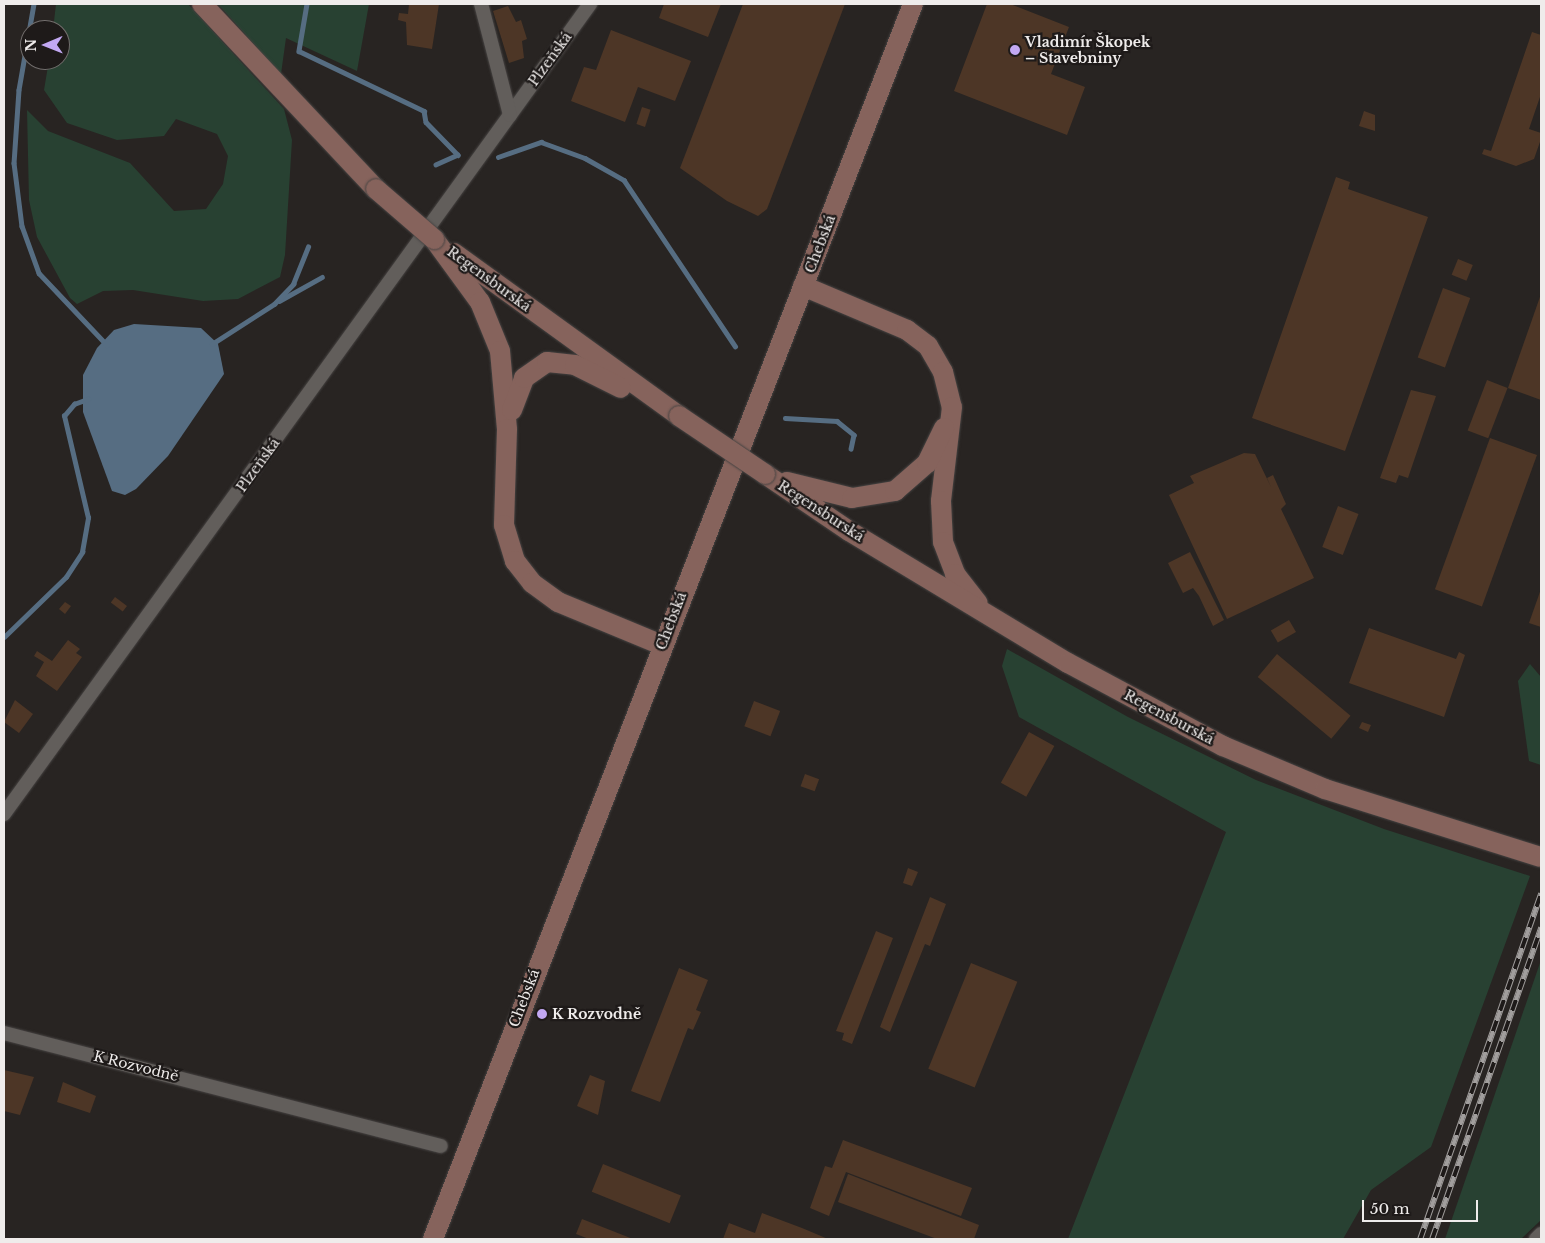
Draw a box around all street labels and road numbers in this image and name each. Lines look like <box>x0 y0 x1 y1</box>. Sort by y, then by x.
street label: Plzeňská <box>525 29 575 89</box>
street label: Chebská <box>801 213 839 275</box>
street label: Regensburská <box>444 243 534 315</box>
street label: Plzeňská <box>233 435 283 495</box>
street label: Regensburská <box>775 477 867 545</box>
street label: Chebská <box>652 590 690 652</box>
street label: Regensburská <box>1121 686 1217 748</box>
street label: Chebská <box>505 967 543 1029</box>
street label: K Rozvodně <box>92 1047 180 1085</box>

